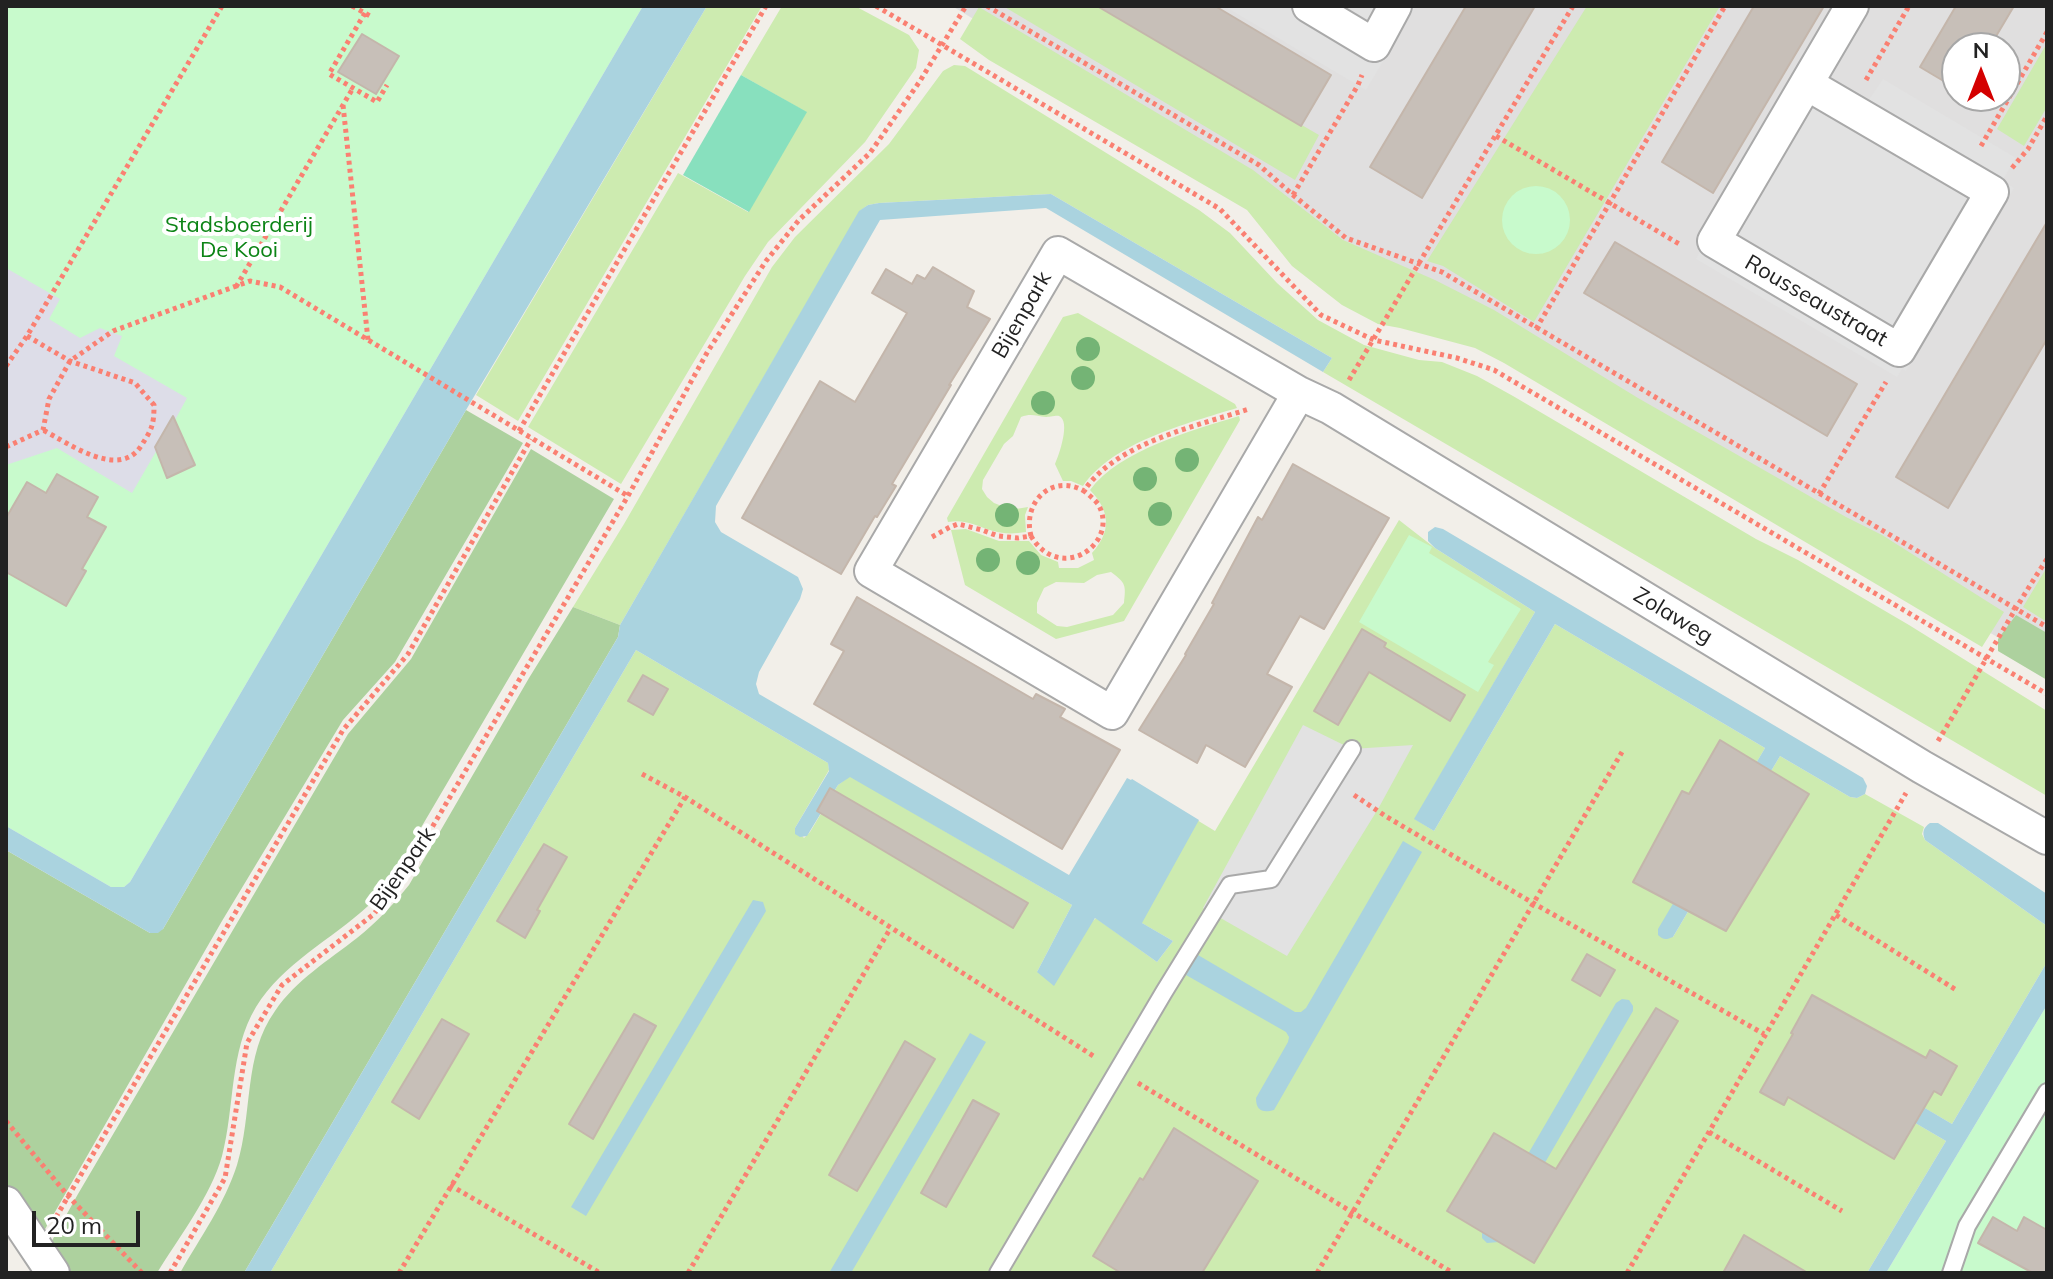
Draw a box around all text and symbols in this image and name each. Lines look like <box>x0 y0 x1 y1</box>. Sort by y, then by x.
north arrow <box>1941 32 2021 112</box>
text: N <box>1973 36 1989 64</box>
park label: Stadsboerderij De Kooi <box>165 212 313 264</box>
street label: Rousseaustraat <box>1740 249 1892 353</box>
street label: Bijenpark <box>987 267 1057 363</box>
street label: Zolaweg <box>1629 582 1717 650</box>
street label: Bijenpark <box>365 822 441 916</box>
scale bar <box>36 1195 144 1245</box>
text: 20 m <box>46 1210 102 1240</box>

